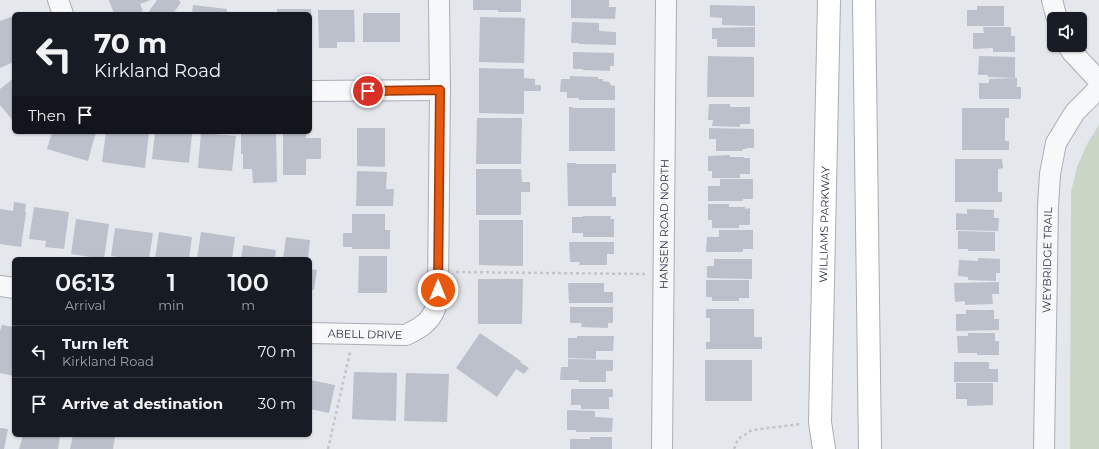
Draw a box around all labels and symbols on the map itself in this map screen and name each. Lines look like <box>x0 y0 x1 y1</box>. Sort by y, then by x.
pin <box>351 74 385 108</box>
street label: HANSEN ROAD NORTH <box>656 159 672 289</box>
street label: WILLIAMS PARKWAY <box>816 166 832 283</box>
street label: WEYBRIDGE TRAIL <box>1039 207 1055 313</box>
position arrow <box>417 269 459 311</box>
street label: ABELL DRIVE <box>328 326 402 342</box>

